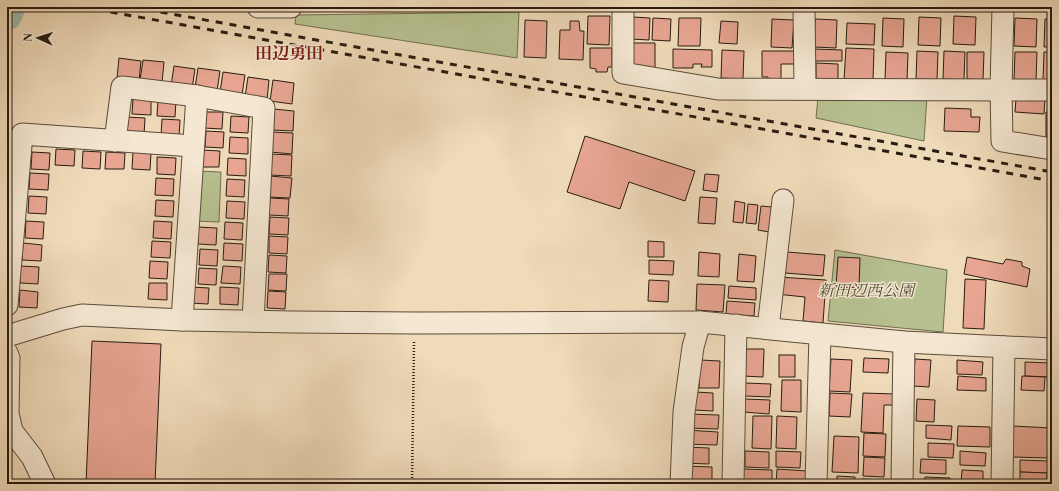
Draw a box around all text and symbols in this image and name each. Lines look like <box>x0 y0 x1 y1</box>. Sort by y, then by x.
north arrow <box>18 18 58 58</box>
text: N <box>22 33 36 42</box>
district label: 田辺勇田 <box>255 43 323 65</box>
park label: 新田辺西公園 <box>818 281 917 301</box>

